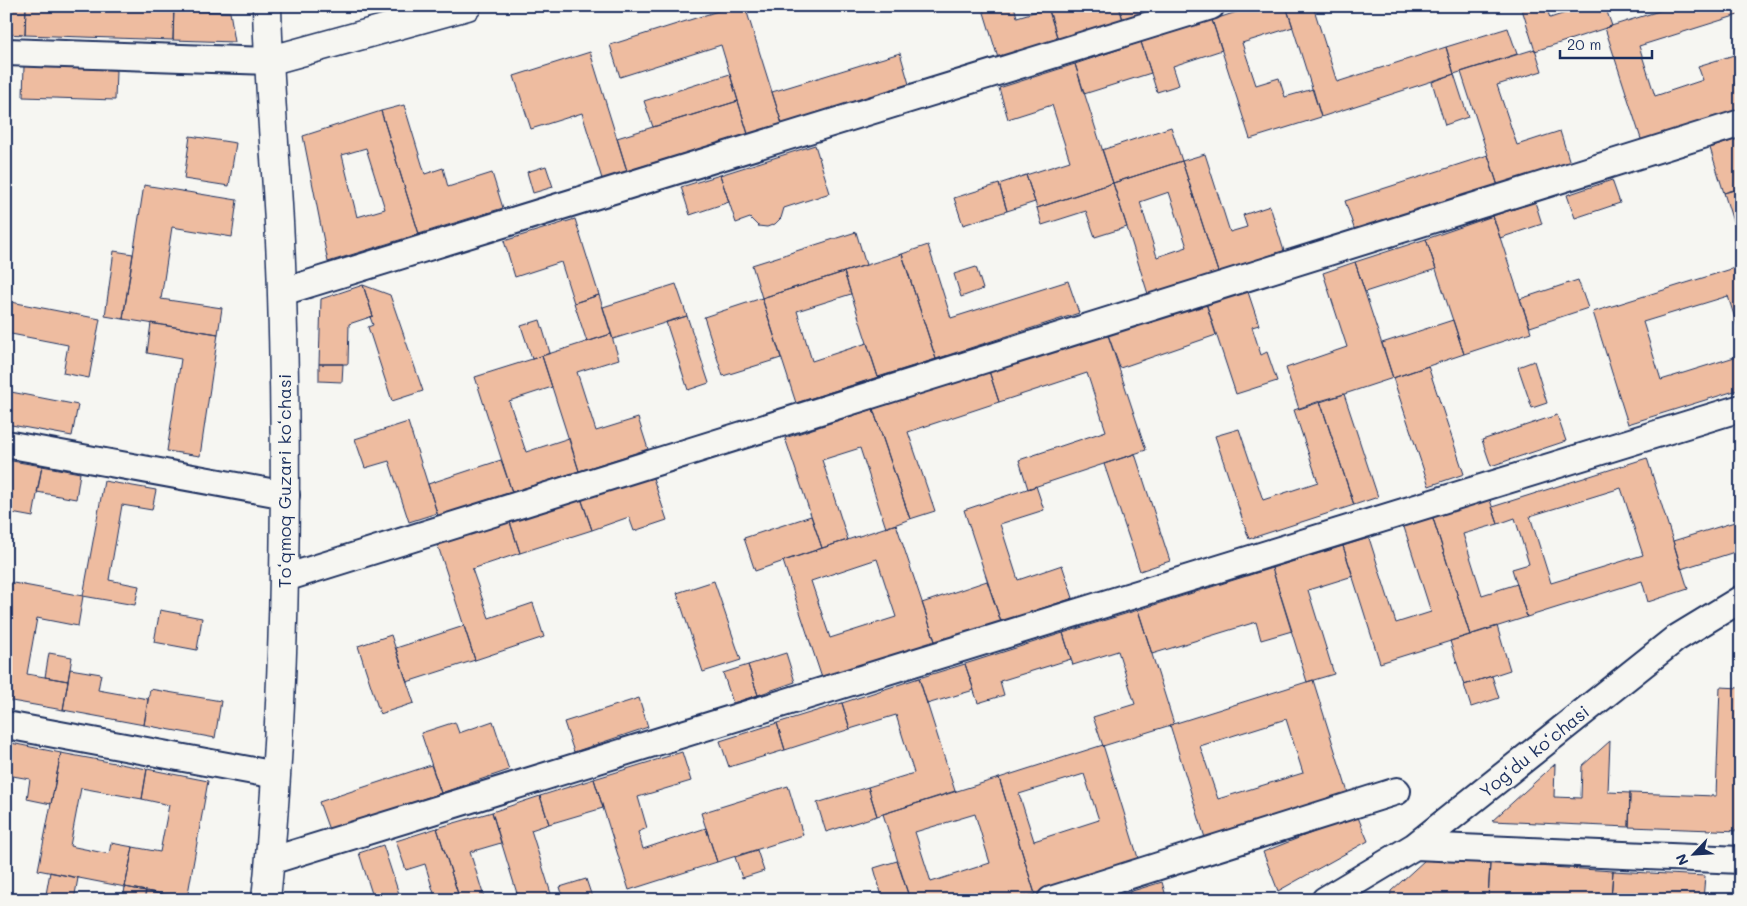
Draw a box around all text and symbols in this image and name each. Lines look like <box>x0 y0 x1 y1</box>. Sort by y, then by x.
scale bar <box>1560 28 1652 60</box>
text: 20 m <box>1567 34 1601 54</box>
street label: Toʻqmoq Guzari koʻchasi <box>272 374 296 588</box>
street label: Yogʻdu koʻchasi <box>1474 699 1594 803</box>
north arrow <box>1670 828 1720 878</box>
text: N <box>1671 851 1693 869</box>

